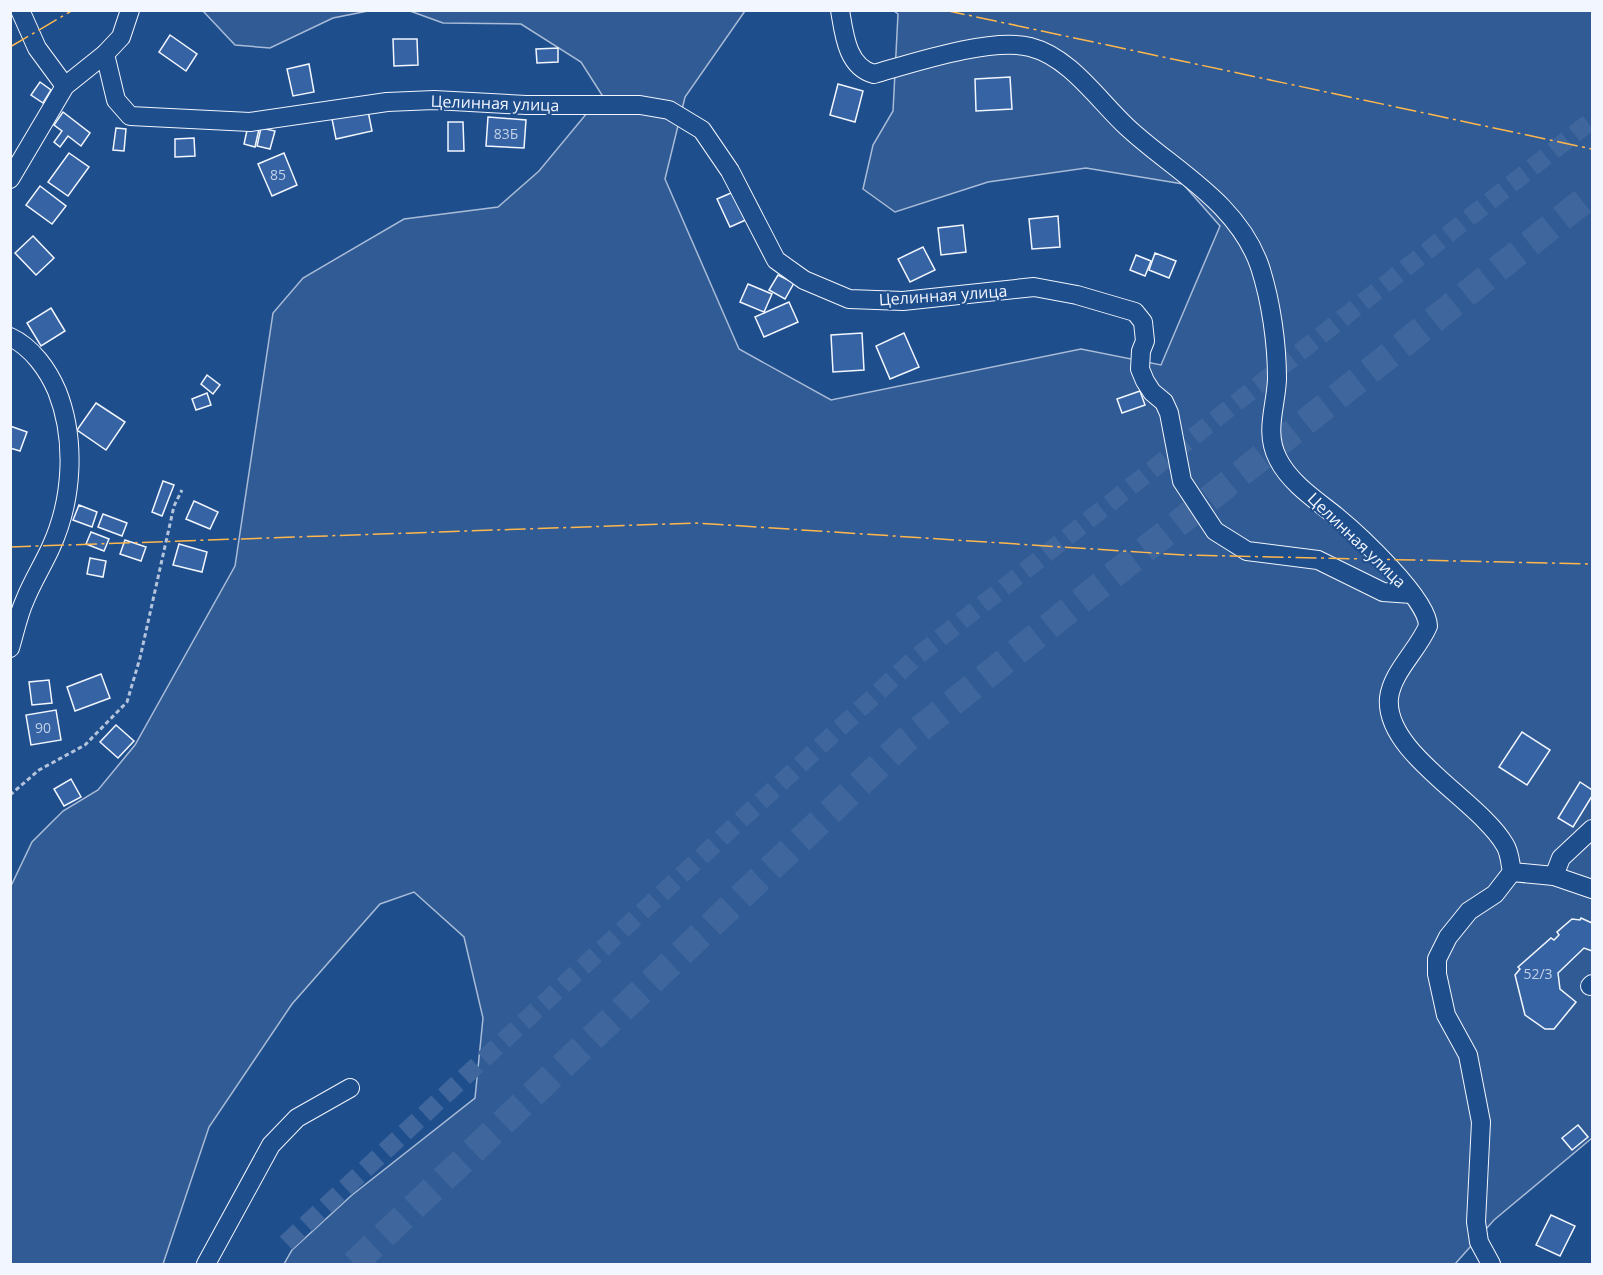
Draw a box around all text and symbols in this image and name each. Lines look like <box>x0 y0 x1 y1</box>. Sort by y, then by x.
street label: Целинная улица <box>430 90 560 116</box>
house number: 83Б <box>494 124 518 143</box>
house number: 85 <box>270 165 286 184</box>
street label: Целинная улица <box>878 280 1008 310</box>
street label: Целинная улица <box>1303 487 1411 593</box>
house number: 90 <box>35 718 51 737</box>
house number: 52/3 <box>1523 964 1553 983</box>

